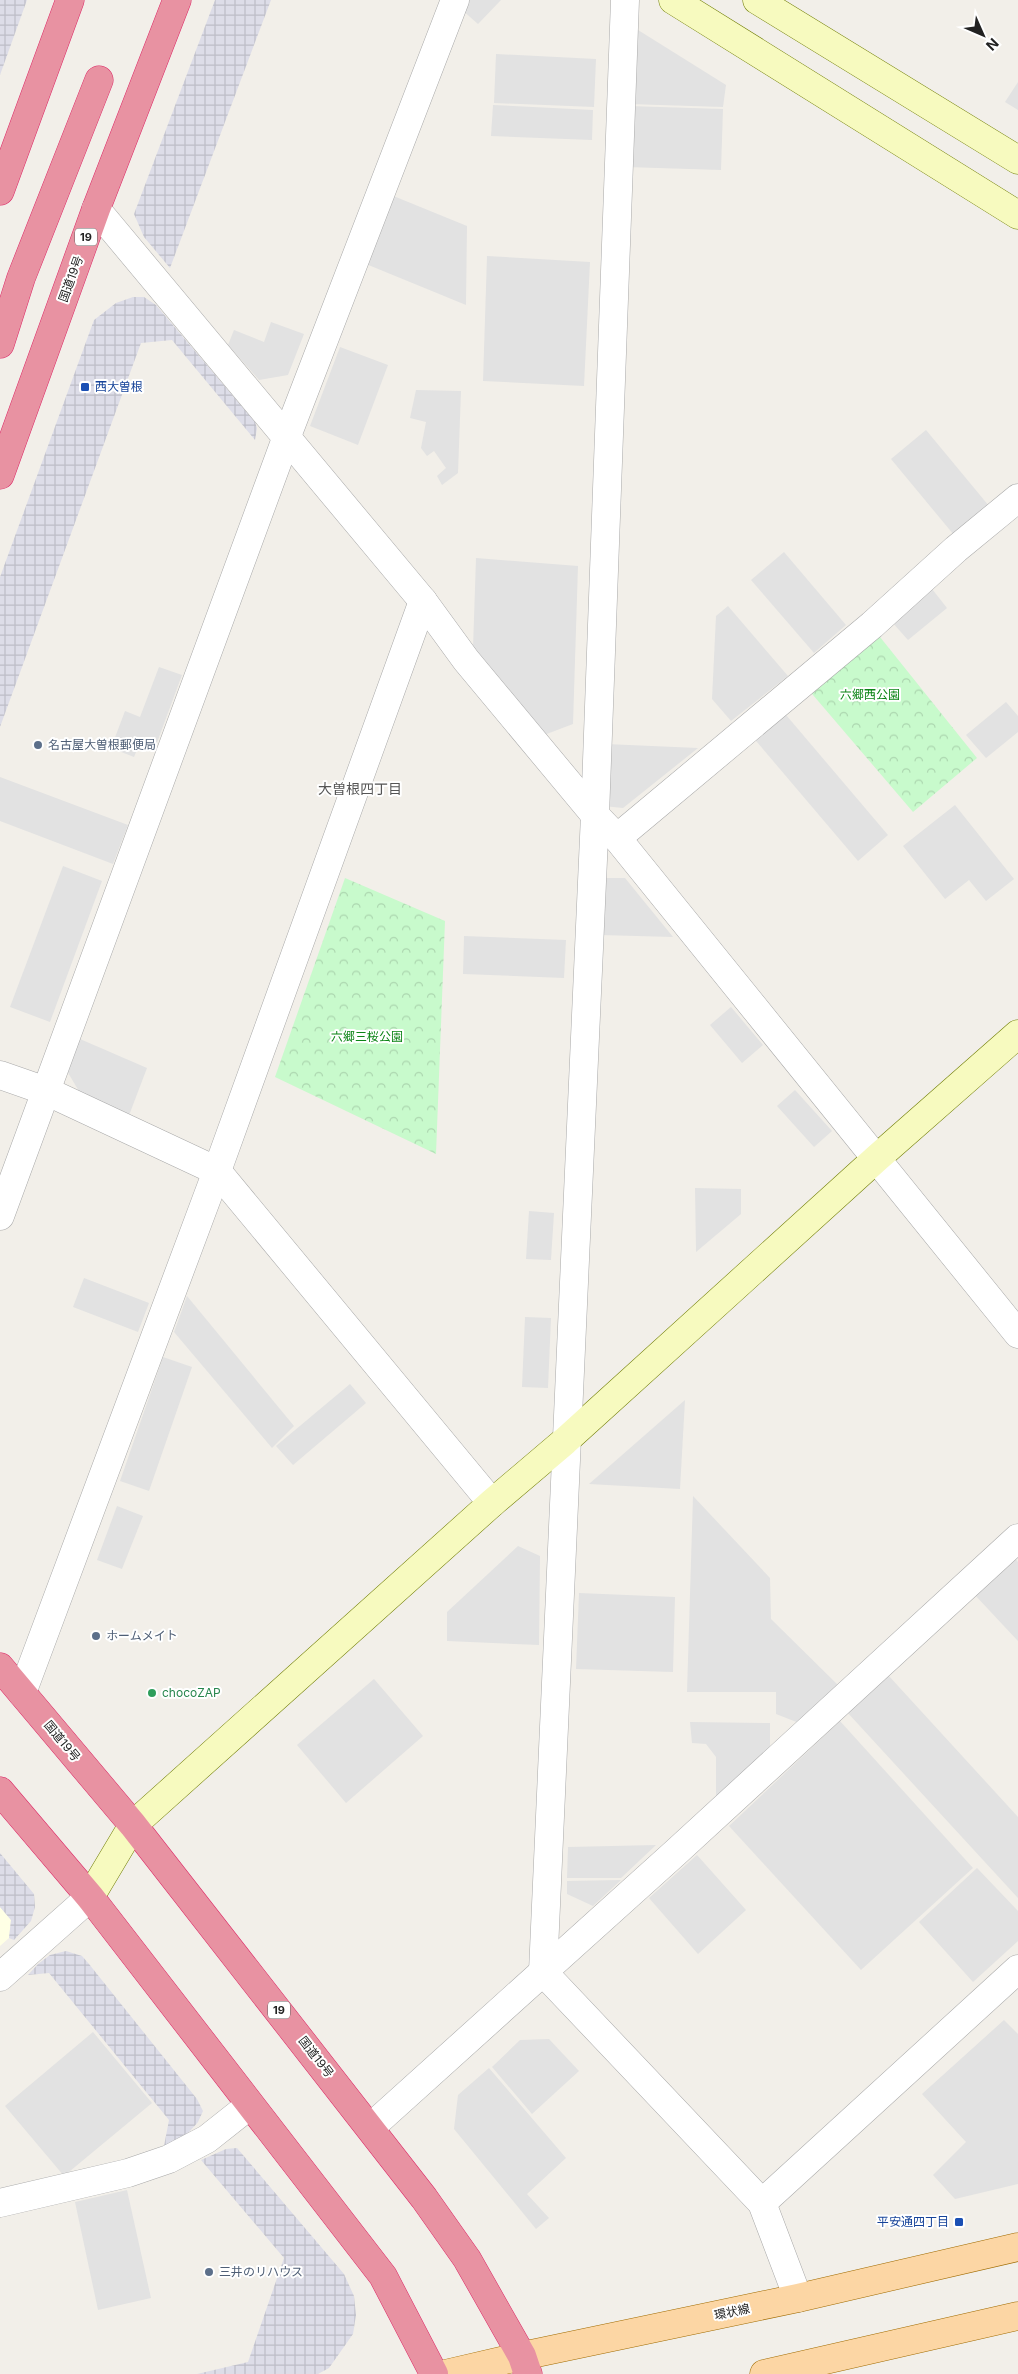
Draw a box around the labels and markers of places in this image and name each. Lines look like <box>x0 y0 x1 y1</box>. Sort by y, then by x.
place label: 西大曽根 <box>95 379 143 394</box>
marker: 西大曽根 <box>79 381 91 393</box>
place label: 名古屋大曽根郵便局 <box>48 737 156 752</box>
marker: 名古屋大曽根郵便局 <box>32 739 44 751</box>
place label: ホームメイト <box>106 1628 178 1643</box>
marker: ホームメイト <box>90 1630 102 1642</box>
place label: chocoZAP <box>162 1685 221 1700</box>
marker: chocoZAP <box>146 1687 158 1699</box>
place label: 平安通四丁目 <box>877 2214 949 2229</box>
marker: 平安通四丁目 <box>953 2216 965 2228</box>
place label: 三井のリハウス <box>219 2264 303 2279</box>
marker: 三井のリハウス <box>203 2266 215 2278</box>

